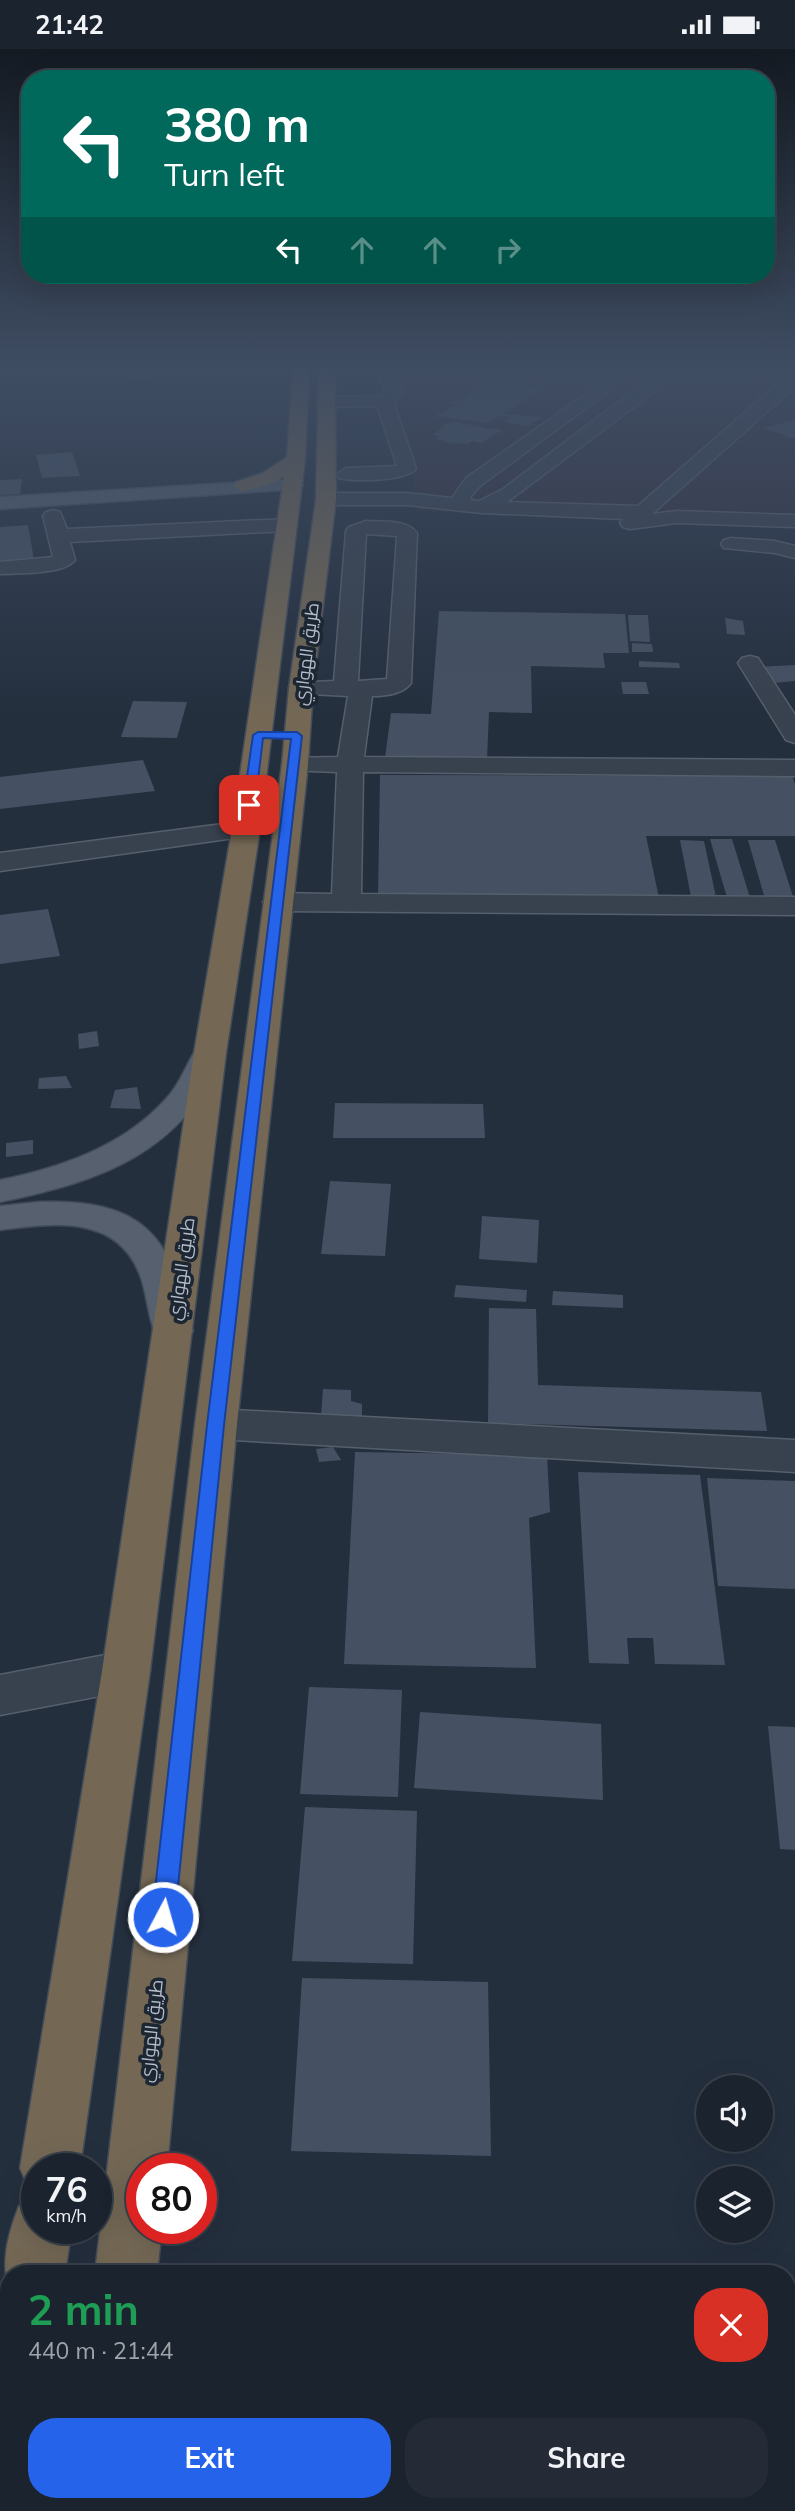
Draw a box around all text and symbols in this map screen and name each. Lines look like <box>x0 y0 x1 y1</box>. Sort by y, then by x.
text: 21:42 <box>35 8 104 41</box>
text: 380 m <box>164 93 310 154</box>
icon: left <box>49 98 140 189</box>
text: Turn left <box>164 154 284 194</box>
icon: left <box>270 231 308 269</box>
icon: ahead <box>343 231 381 269</box>
icon: ahead <box>416 231 454 269</box>
icon: right <box>489 231 527 269</box>
street label: طريق الهواري <box>288 601 327 707</box>
pin <box>219 775 279 835</box>
icon: arrive <box>230 786 268 824</box>
street label: طريق الهواري <box>162 1216 203 1322</box>
position arrow <box>126 1880 200 1954</box>
street label: طريق الهواري <box>134 1978 171 2084</box>
map controls <box>696 2075 773 2243</box>
button: sound <box>696 2075 773 2152</box>
speed limit sign: 80 <box>126 2153 217 2244</box>
button: layers <box>696 2166 773 2243</box>
text: 76 <box>45 2167 88 2211</box>
text: km/h <box>46 2204 87 2227</box>
text: 2 min <box>28 2283 139 2336</box>
button: close <box>694 2288 768 2362</box>
text: 440 m · 21:44 <box>28 2336 173 2365</box>
button: Exit <box>28 2418 391 2498</box>
button: Share <box>405 2418 768 2498</box>

